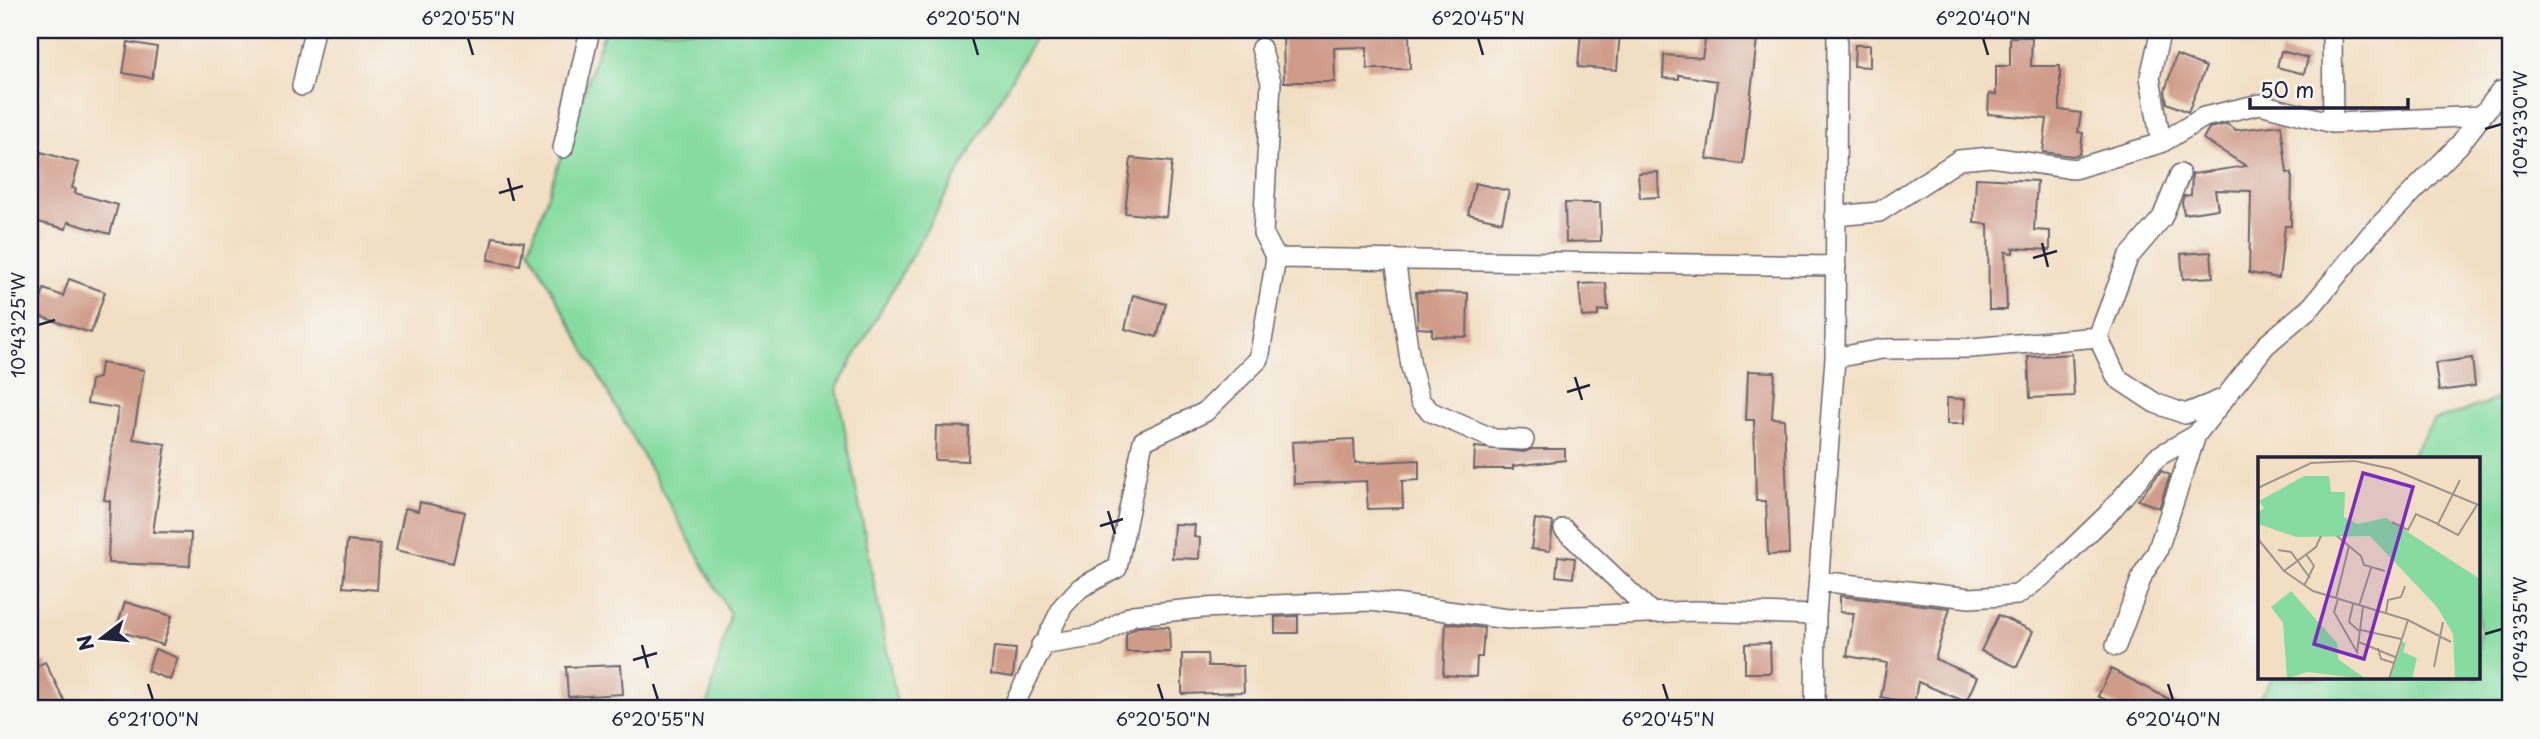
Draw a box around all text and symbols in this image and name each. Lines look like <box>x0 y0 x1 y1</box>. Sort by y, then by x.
text: 6°20'55"N <box>421 4 515 31</box>
text: 6°20'50"N <box>925 4 1021 31</box>
text: 6°20'45"N <box>1431 4 1525 31</box>
text: 6°20'40"N <box>1935 4 2031 31</box>
scale bar <box>2250 66 2407 110</box>
text: 10°43'30"W <box>2506 70 2533 177</box>
text: 50 m <box>2260 73 2314 105</box>
text: 10°43'25"W <box>4 272 31 378</box>
inset map <box>2258 457 2480 680</box>
text: 10°43'35"W <box>2506 576 2533 682</box>
north arrow <box>66 602 136 672</box>
text: N <box>69 632 100 654</box>
text: 6°21'00"N <box>107 705 199 732</box>
text: 6°20'55"N <box>611 705 705 732</box>
text: 6°20'50"N <box>1115 705 1211 732</box>
text: 6°20'45"N <box>1621 705 1715 732</box>
text: 6°20'40"N <box>2125 705 2221 732</box>

